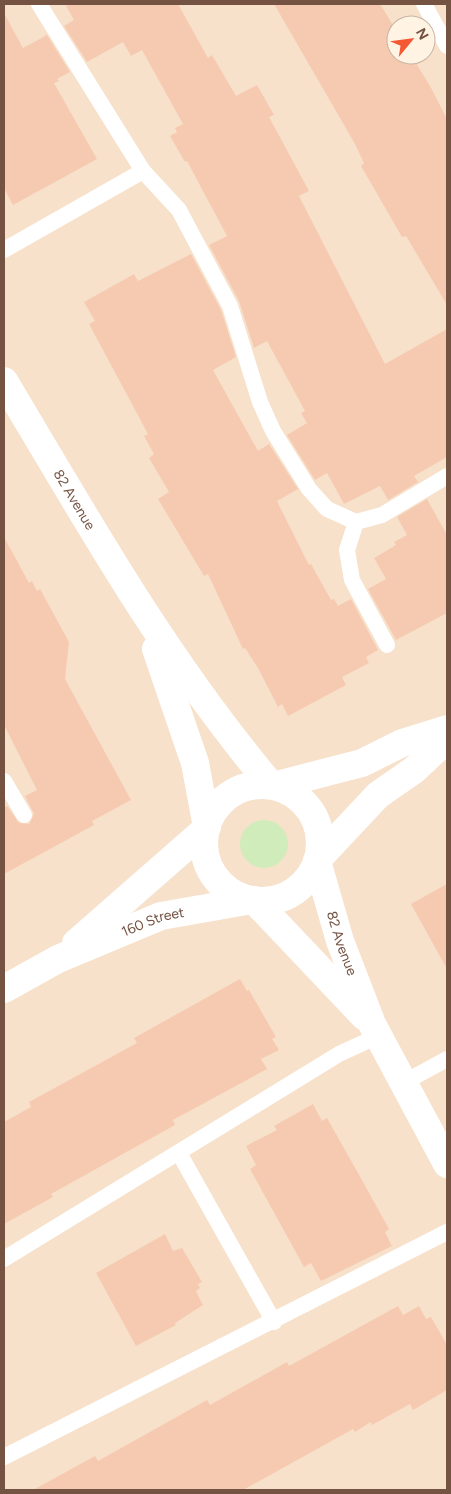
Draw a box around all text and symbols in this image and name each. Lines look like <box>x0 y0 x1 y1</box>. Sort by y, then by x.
north arrow <box>386 15 436 65</box>
text: N <box>412 25 432 43</box>
street label: 82 Avenue <box>50 467 99 533</box>
street label: 160 Street <box>119 904 186 941</box>
street label: 82 Avenue <box>323 909 361 979</box>

